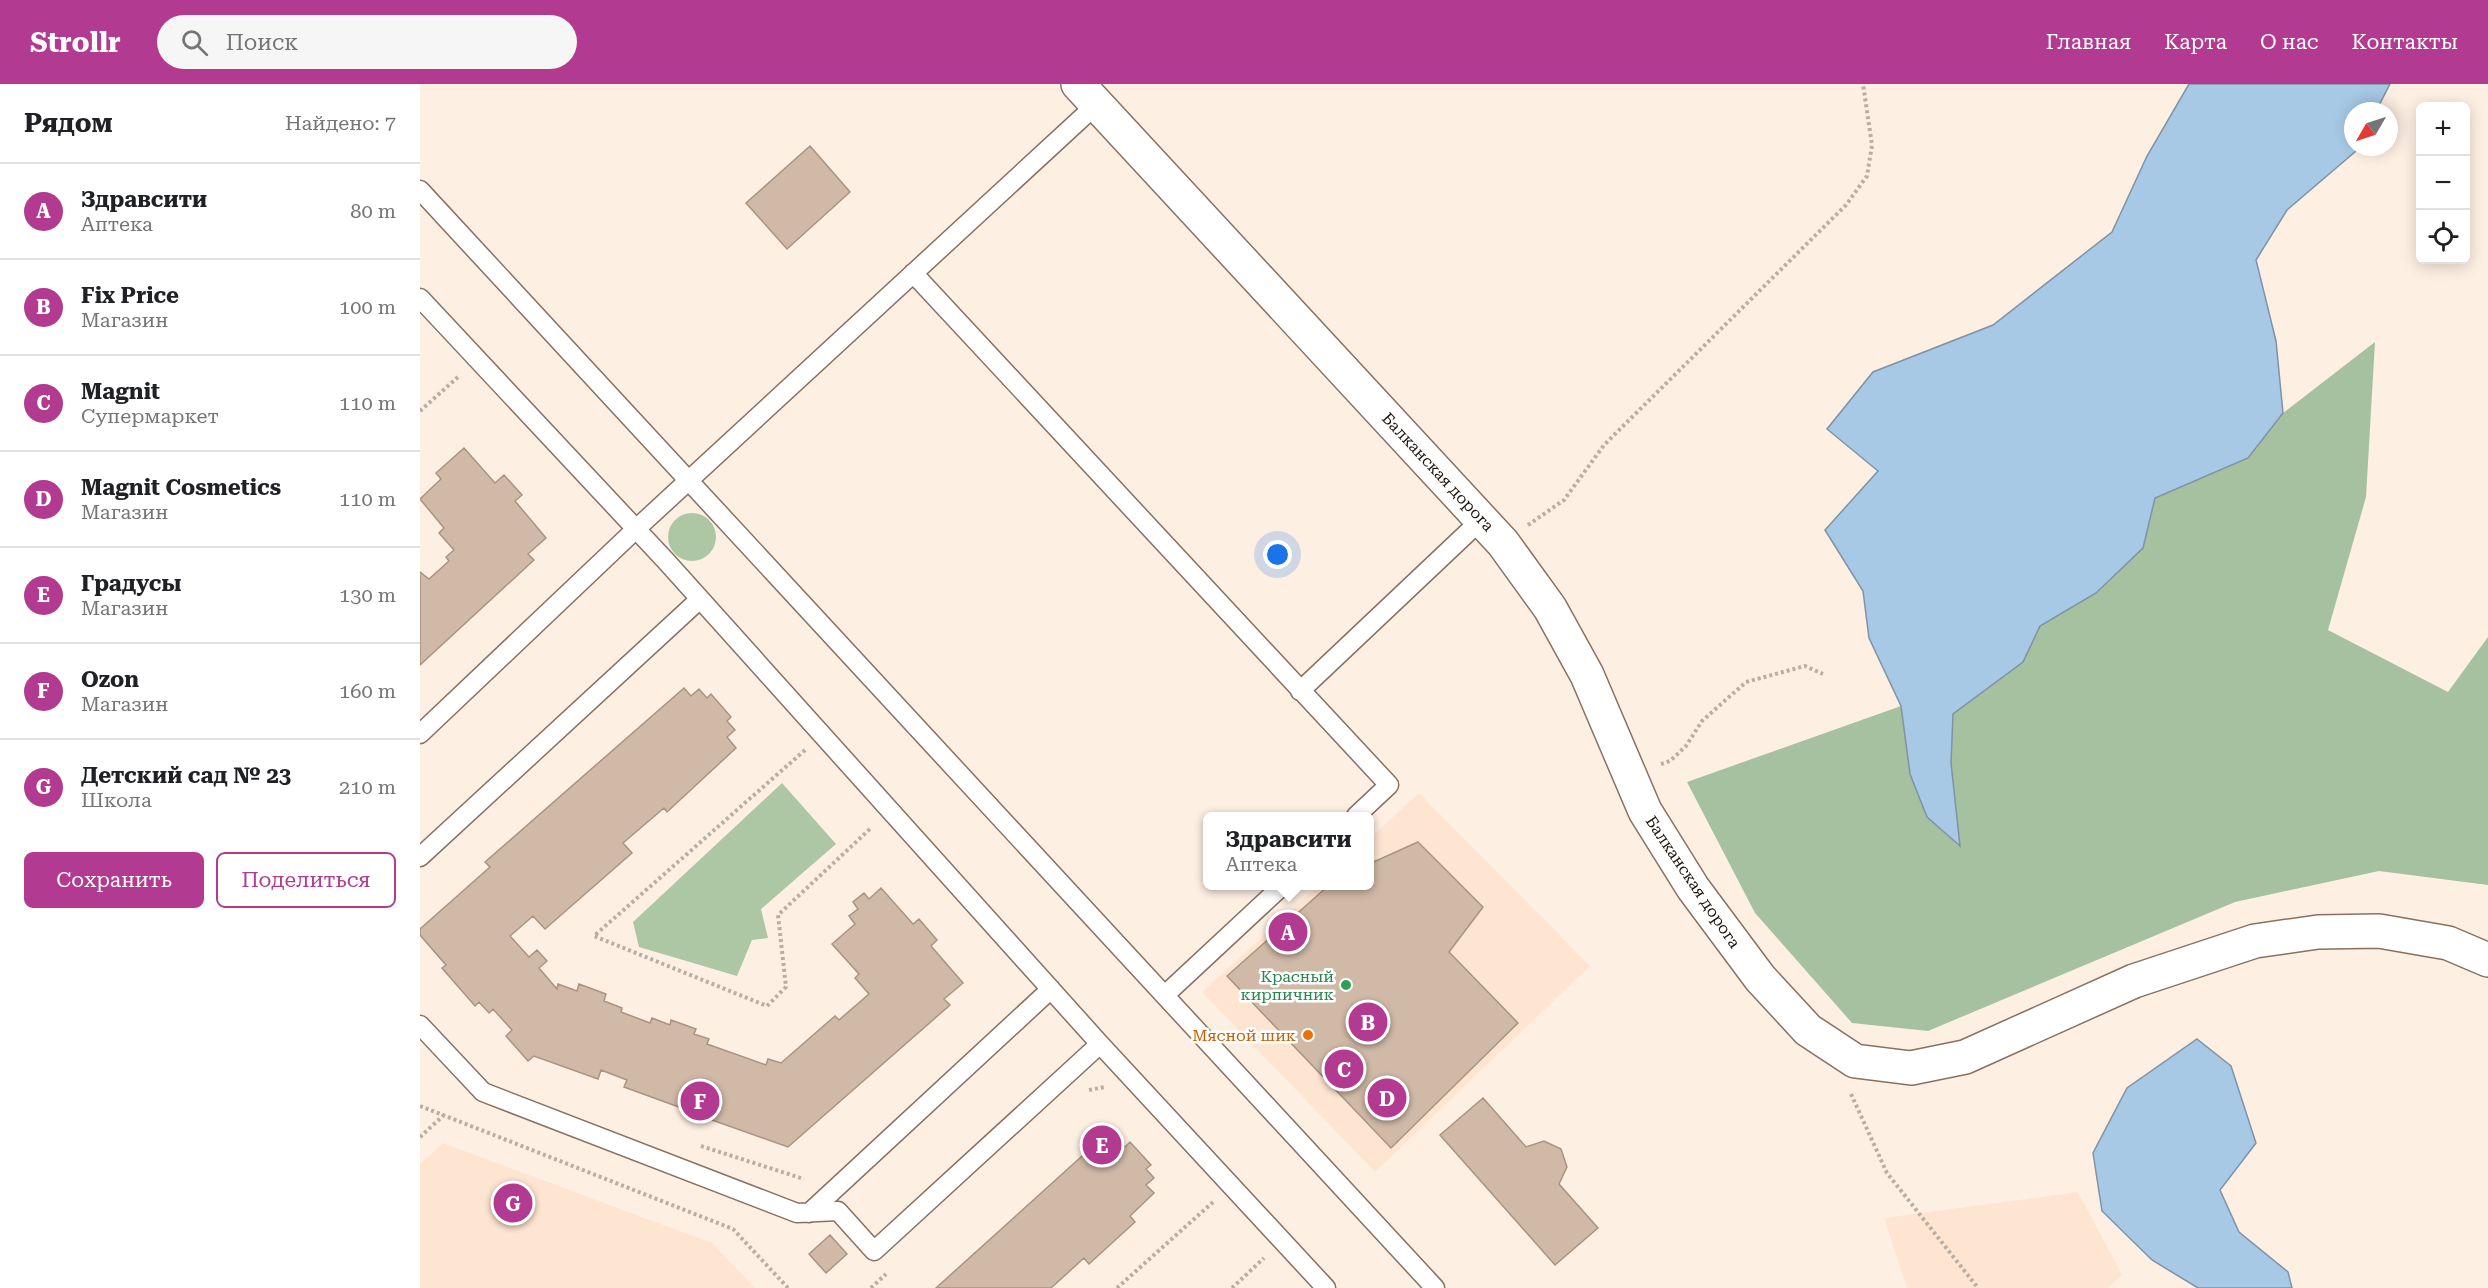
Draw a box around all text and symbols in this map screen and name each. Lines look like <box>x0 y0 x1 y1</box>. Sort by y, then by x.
search box <box>157 15 577 69</box>
text: Strollr <box>30 26 121 59</box>
icon: search <box>178 26 211 59</box>
text: Поиск <box>226 30 298 55</box>
text: Главная <box>2046 30 2131 54</box>
text: Карта <box>2164 30 2227 54</box>
text: О нас <box>2260 30 2319 54</box>
text: Контакты <box>2352 30 2458 54</box>
north arrow <box>2344 102 2398 156</box>
map controls <box>2416 102 2470 264</box>
button: + <box>2416 102 2470 156</box>
text: Рядом <box>24 108 113 138</box>
text: Найдено: 7 <box>285 111 396 135</box>
button: − <box>2416 156 2470 210</box>
text: Здравсити <box>81 187 207 212</box>
text: A <box>36 199 51 223</box>
text: 80 m <box>350 199 396 223</box>
button: locate <box>2416 210 2470 264</box>
text: Аптека <box>81 212 153 236</box>
text: Fix Price <box>81 283 179 308</box>
text: B <box>36 295 51 319</box>
text: 100 m <box>339 295 396 319</box>
text: Магазин <box>81 308 168 332</box>
text: Magnit <box>81 379 160 404</box>
text: C <box>37 391 51 415</box>
text: 110 m <box>339 391 396 415</box>
text: Супермаркет <box>81 404 219 428</box>
street label: Балканская дорога <box>1378 409 1498 535</box>
text: Magnit Cosmetics <box>81 475 281 500</box>
text: D <box>35 487 52 511</box>
text: 110 m <box>339 487 396 511</box>
text: Магазин <box>81 500 168 524</box>
your location <box>1263 540 1292 569</box>
text: Градусы <box>81 571 181 596</box>
text: E <box>37 583 50 607</box>
text: 130 m <box>339 583 396 607</box>
text: Магазин <box>81 596 168 620</box>
text: Ozon <box>81 667 139 692</box>
text: F <box>37 679 50 703</box>
text: 160 m <box>339 679 396 703</box>
text: Магазин <box>81 692 168 716</box>
text: Детский сад № 23 <box>81 763 291 788</box>
text: G <box>36 775 51 799</box>
text: 210 m <box>339 775 396 799</box>
text: Школа <box>81 788 152 812</box>
popup <box>1203 812 1374 890</box>
street label: Балканская дорога <box>1642 812 1744 952</box>
text: Здравсити <box>1226 827 1352 852</box>
button: Сохранить <box>24 852 204 908</box>
button: Поделиться <box>216 852 396 908</box>
text: Аптека <box>1226 852 1297 876</box>
pin: A <box>1268 910 1308 954</box>
place label: Красный кирпичник <box>1240 967 1334 1004</box>
marker: Красный кирпичник <box>1339 978 1353 992</box>
pin: B <box>1348 1000 1388 1044</box>
place label: Мясной шик <box>1192 1026 1296 1045</box>
marker: Мясной шик <box>1301 1028 1315 1042</box>
pin: C <box>1324 1046 1364 1092</box>
pin: D <box>1368 1076 1406 1120</box>
pin: F <box>680 1078 720 1124</box>
pin: E <box>1082 1122 1122 1168</box>
pin: G <box>494 1180 532 1226</box>

